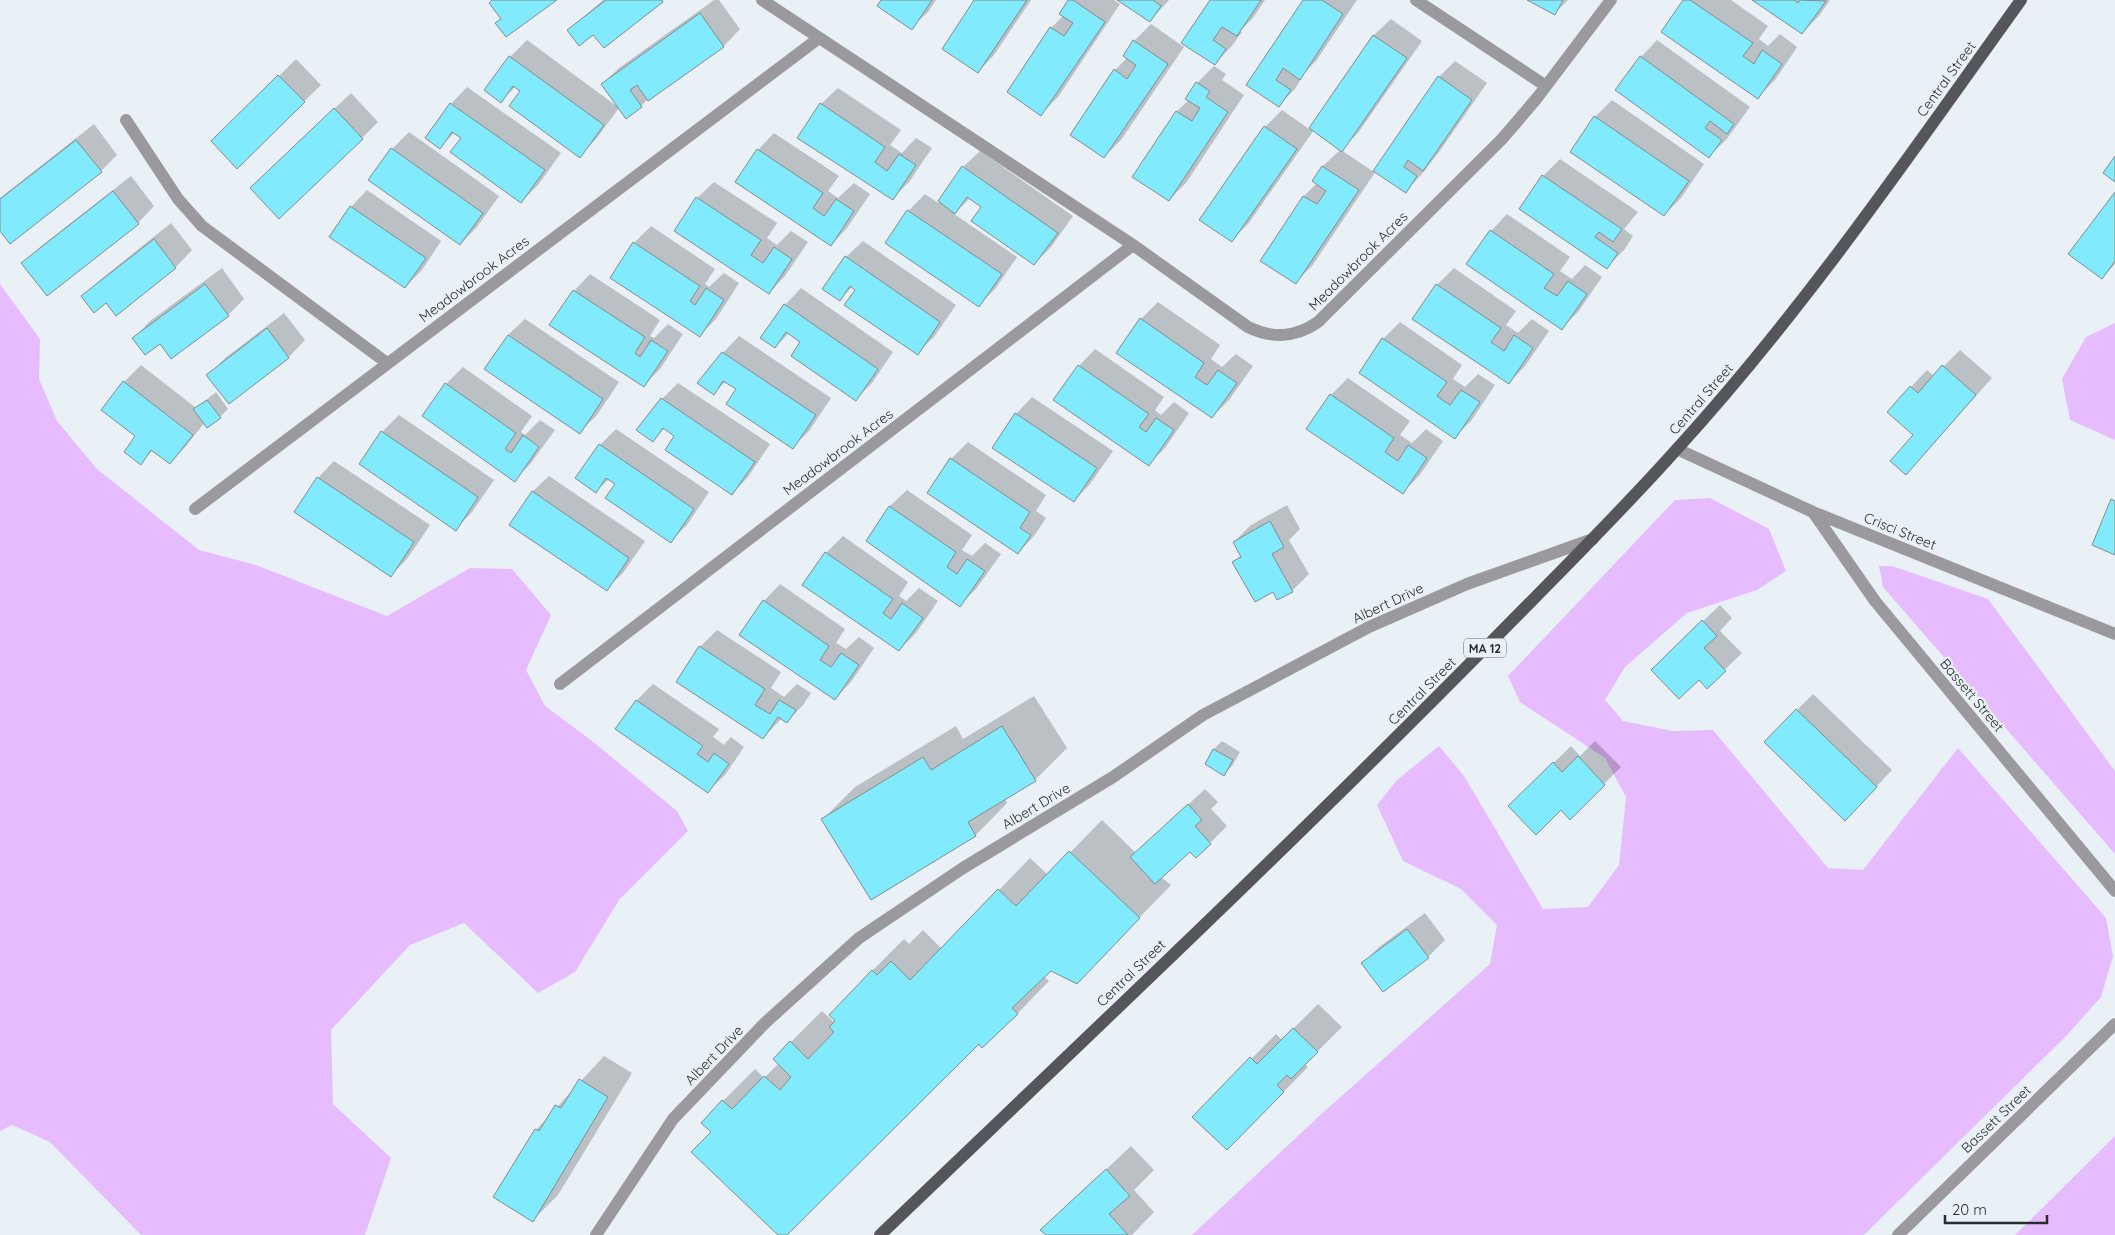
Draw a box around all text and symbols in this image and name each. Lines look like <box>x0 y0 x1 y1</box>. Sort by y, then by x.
street label: Central Street <box>1913 38 1980 120</box>
street label: Meadowbrook Acres <box>1305 208 1411 314</box>
street label: Meadowbrook Acres <box>415 232 533 326</box>
street label: Central Street <box>1665 359 1737 438</box>
street label: Meadowbrook Acres <box>779 405 897 499</box>
street label: Crisci Street <box>1861 508 1939 554</box>
street label: Albert Drive <box>1350 579 1426 627</box>
road number: MA 12 <box>1464 638 1506 658</box>
street label: Central Street <box>1384 653 1460 729</box>
street label: Bassett Street <box>1936 655 2008 736</box>
street label: Albert Drive <box>999 779 1073 833</box>
street label: Central Street <box>1093 935 1169 1010</box>
street label: Albert Drive <box>681 1021 747 1089</box>
street label: Bassett Street <box>1957 1081 2035 1157</box>
scale bar <box>1945 1192 2048 1224</box>
text: 20 m <box>1952 1200 1987 1219</box>

